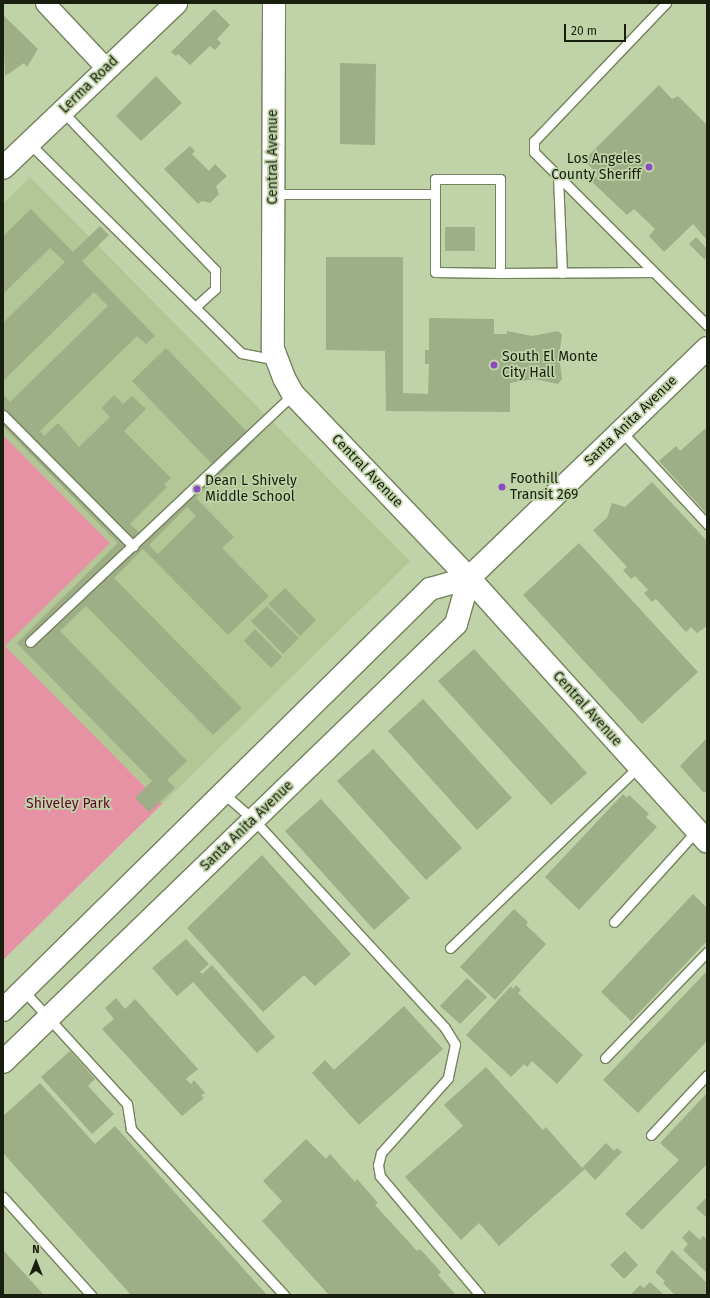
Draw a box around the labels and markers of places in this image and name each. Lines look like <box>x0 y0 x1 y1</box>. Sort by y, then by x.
place label: Los Angeles County Sheriff <box>551 151 641 184</box>
marker: Los Angeles County Sheriff <box>644 162 654 172</box>
place label: South El Monte City Hall <box>502 349 598 382</box>
marker: South El Monte City Hall <box>489 360 499 370</box>
place label: Foothill Transit 269 <box>510 471 578 504</box>
place label: Dean L Shively Middle School <box>205 473 297 506</box>
marker: Foothill Transit 269 <box>497 482 507 492</box>
marker: Dean L Shively Middle School <box>192 484 202 494</box>

